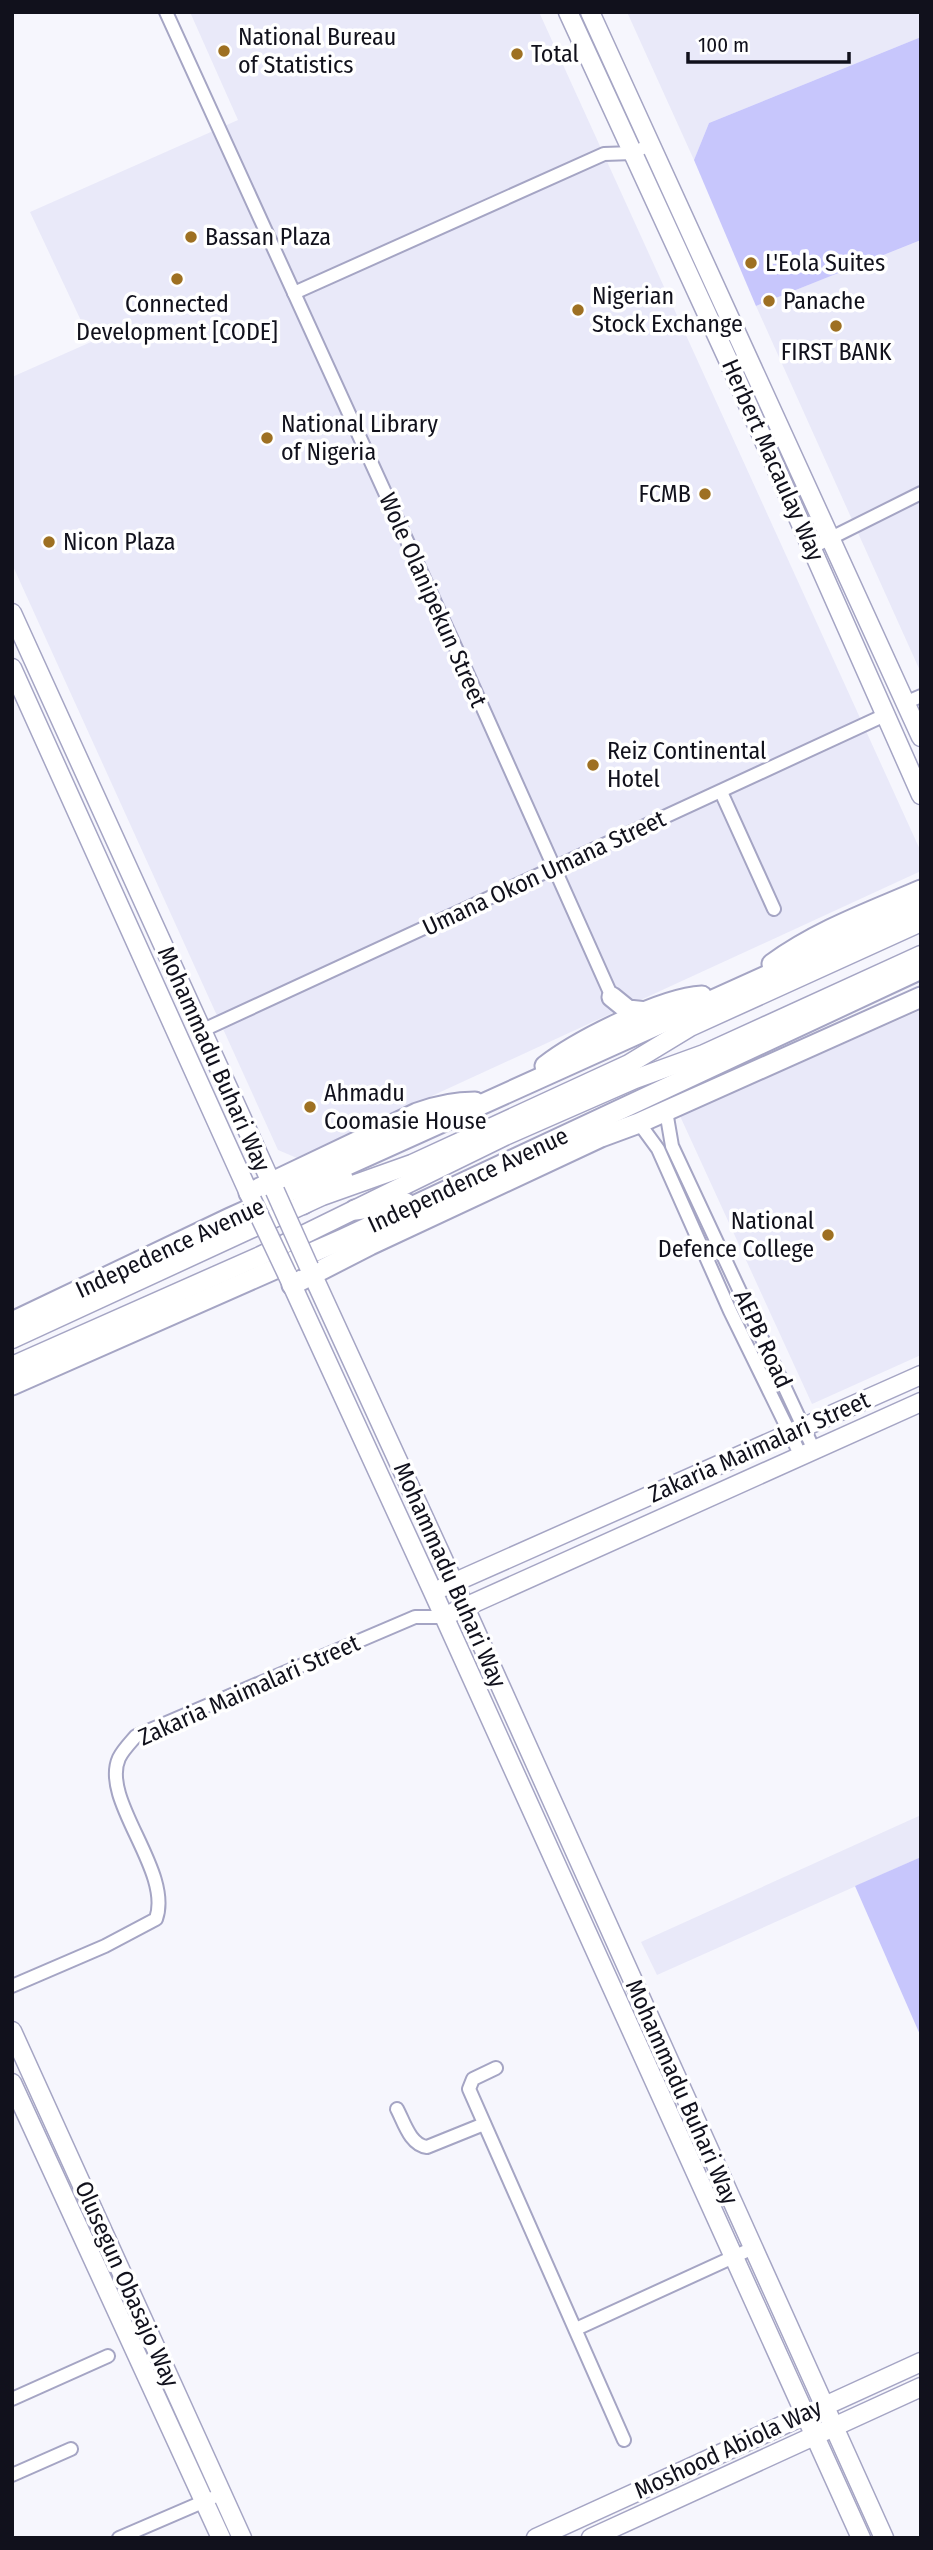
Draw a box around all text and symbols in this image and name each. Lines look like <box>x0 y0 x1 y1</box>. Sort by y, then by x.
scale bar <box>688 21 849 65</box>
place label: National Bureau of Statistics <box>238 23 396 79</box>
text: 100 m <box>698 32 749 58</box>
place label: Total <box>531 40 579 68</box>
marker: National Bureau of Statistics <box>216 43 232 59</box>
marker: Total <box>509 46 525 62</box>
place label: Bassan Plaza <box>205 223 331 251</box>
marker: Bassan Plaza <box>183 229 199 245</box>
place label: L'Eola Suites <box>765 249 885 277</box>
marker: L'Eola Suites <box>743 255 759 271</box>
marker: Connected Development [CODE] <box>169 271 185 287</box>
place label: Nigerian Stock Exchange <box>592 282 743 338</box>
place label: Panache <box>783 287 865 315</box>
place label: Connected Development [CODE] <box>76 290 278 346</box>
marker: Panache <box>761 293 777 309</box>
marker: Nigerian Stock Exchange <box>570 302 586 318</box>
marker: FIRST BANK <box>828 318 844 334</box>
place label: FIRST BANK <box>781 338 892 366</box>
street label: Herbert Macaulay Way <box>716 355 830 565</box>
place label: National Library of Nigeria <box>281 410 438 466</box>
marker: National Library of Nigeria <box>259 430 275 446</box>
place label: FCMB <box>639 480 691 508</box>
marker: FCMB <box>697 486 713 502</box>
street label: Wole Olanipekun Street <box>373 489 493 711</box>
place label: Nicon Plaza <box>63 528 176 556</box>
marker: Nicon Plaza <box>41 534 57 550</box>
place label: Reiz Continental Hotel <box>607 737 766 793</box>
marker: Reiz Continental Hotel <box>585 757 601 773</box>
street label: Umana Okon Umana Street <box>418 804 670 942</box>
street label: Mohammadu Buhari Way <box>152 942 276 1176</box>
place label: Ahmadu Coomasie House <box>324 1079 487 1135</box>
marker: Ahmadu Coomasie House <box>302 1099 318 1115</box>
street label: Independence Avenue <box>363 1121 573 1239</box>
street label: Indepedence Avenue <box>71 1192 269 1304</box>
place label: National Defence College <box>658 1207 814 1263</box>
marker: National Defence College <box>820 1227 836 1243</box>
street label: AEPB Road <box>728 1286 798 1392</box>
street label: Zakaria Maimalari Street <box>644 1386 874 1508</box>
street label: Mohammadu Buhari Way <box>388 1458 512 1692</box>
street label: Zakaria Maimalari Street <box>134 1629 364 1751</box>
street label: Mohammadu Buhari Way <box>620 1975 744 2209</box>
street label: Olusegun Obasajo Way <box>69 2177 185 2392</box>
street label: Moshood Abiola Way <box>630 2393 826 2505</box>

